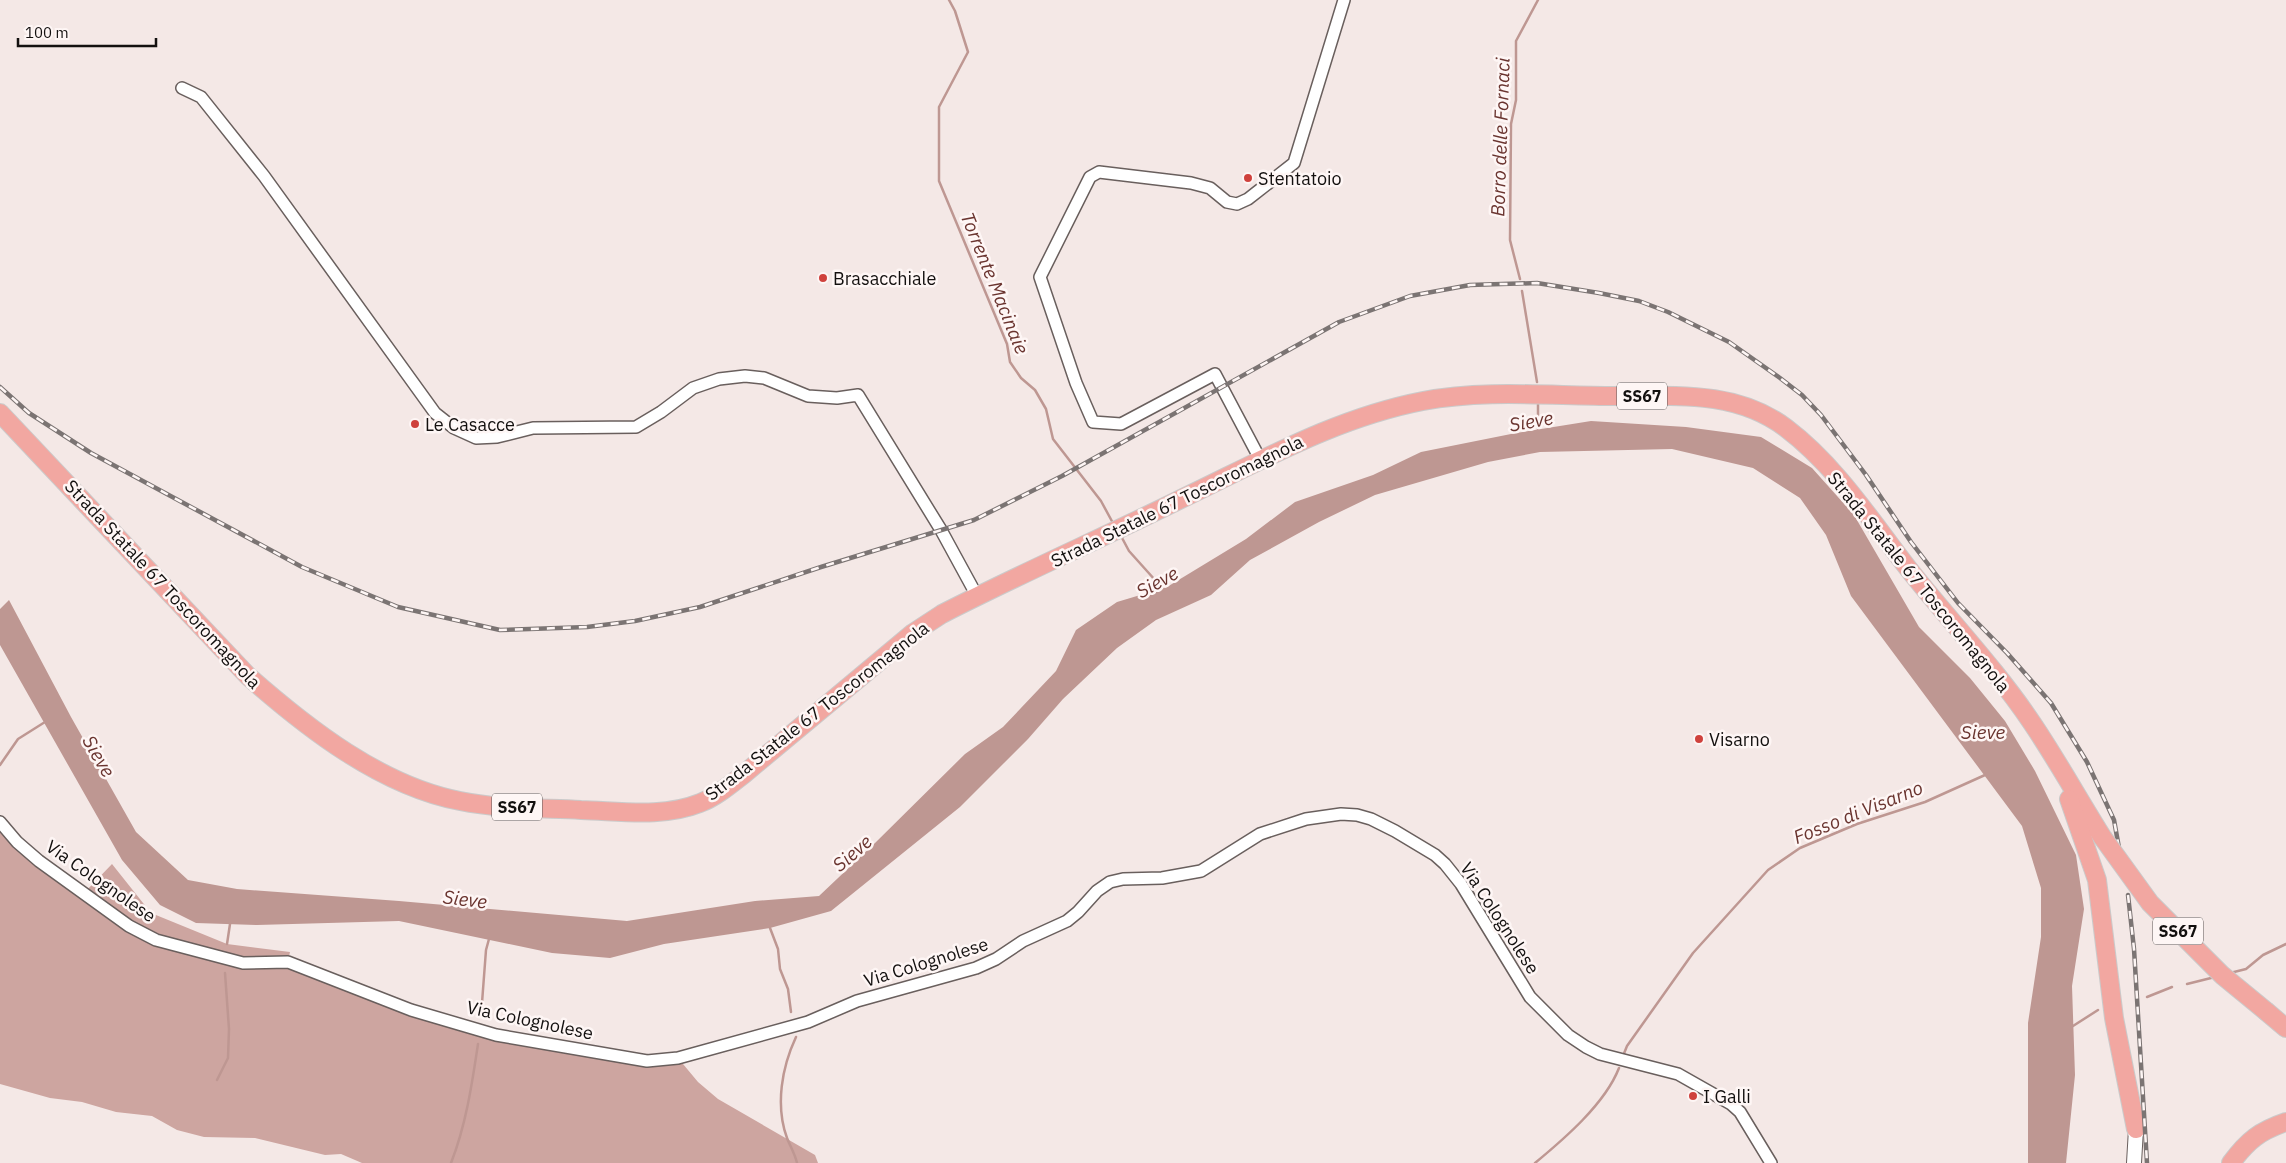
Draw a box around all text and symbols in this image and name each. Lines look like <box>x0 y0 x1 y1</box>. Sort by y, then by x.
scale bar <box>18 15 155 47</box>
text: 100 m <box>25 23 69 42</box>
water label: Borro delle Fornaci <box>1485 56 1515 217</box>
place label: Stentatoio <box>1258 167 1342 190</box>
marker: Stentatoio <box>1242 172 1254 184</box>
water label: Torrente Macinaie <box>956 209 1035 358</box>
place label: Brasacchiale <box>833 267 937 290</box>
marker: Brasacchiale <box>817 272 829 284</box>
road number: SS67 <box>1617 382 1667 410</box>
water label: Sieve <box>1507 405 1555 437</box>
place label: Le Casacce <box>425 413 515 436</box>
marker: Le Casacce <box>409 418 421 430</box>
street label: Strada Statale 67 Toscoromagnola <box>1047 430 1307 572</box>
street label: Strada Statale 67 Toscoromagnola <box>1823 467 2016 697</box>
street label: Strada Statale 67 Toscoromagnola <box>60 475 266 694</box>
water label: Sieve <box>1132 561 1182 603</box>
street label: Strada Statale 67 Toscoromagnola <box>701 616 934 806</box>
water label: Sieve <box>1961 720 2005 744</box>
place label: Visarno <box>1709 728 1770 751</box>
water label: Sieve <box>78 731 121 781</box>
marker: Visarno <box>1693 733 1705 745</box>
water label: Fosso di Visarno <box>1790 775 1926 849</box>
road number: SS67 <box>492 794 542 820</box>
water label: Sieve <box>827 829 877 877</box>
street label: Via Colognolese <box>42 835 160 927</box>
street label: Via Colognolese <box>1455 858 1545 978</box>
water label: Sieve <box>442 884 489 914</box>
road number: SS67 <box>2153 918 2203 944</box>
street label: Via Colognolese <box>861 932 991 992</box>
street label: Via Colognolese <box>465 995 595 1045</box>
place label: I Galli <box>1703 1085 1751 1108</box>
marker: I Galli <box>1687 1090 1699 1102</box>

